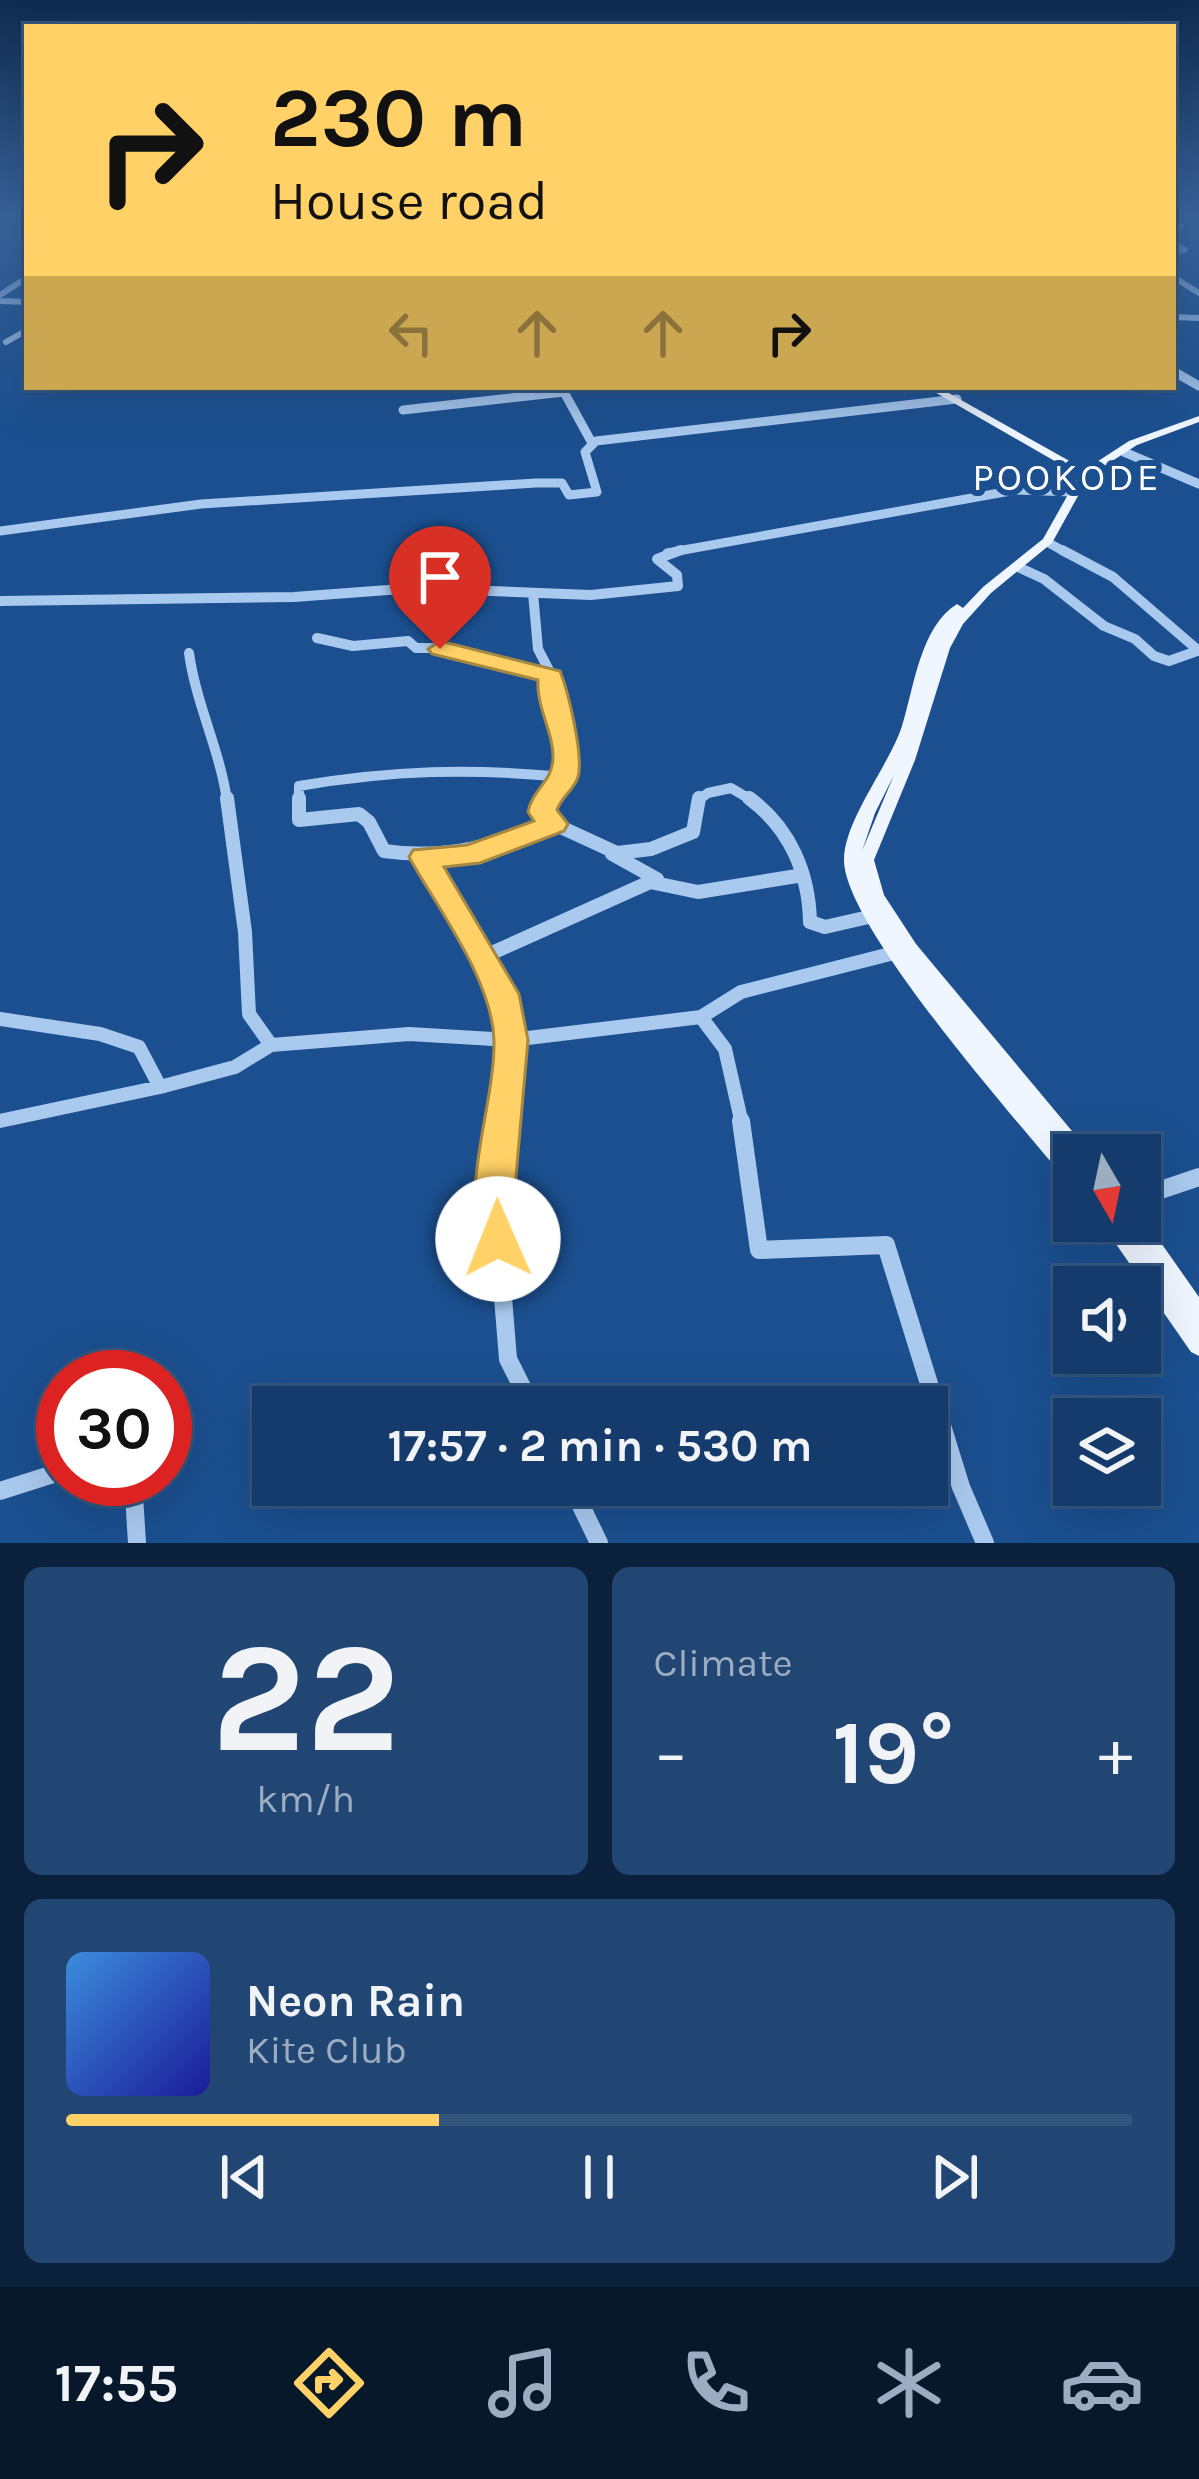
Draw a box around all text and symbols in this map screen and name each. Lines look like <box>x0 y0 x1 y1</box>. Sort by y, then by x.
text: 230 m <box>270 69 527 167</box>
icon: right <box>72 72 228 228</box>
text: House road <box>270 169 548 233</box>
icon: left <box>378 300 444 366</box>
icon: ahead <box>504 300 570 366</box>
icon: ahead <box>630 300 696 366</box>
icon: right <box>756 300 822 366</box>
district label: POOKODE <box>972 454 1162 500</box>
pin <box>389 526 491 649</box>
icon: arrive <box>407 544 473 610</box>
north arrow <box>1053 1134 1161 1242</box>
map controls <box>1053 1134 1161 1506</box>
position arrow <box>435 1176 561 1302</box>
button: sound <box>1053 1266 1161 1374</box>
speed limit sign: 30 <box>36 1350 192 1506</box>
button: layers <box>1053 1398 1161 1506</box>
text: 17:57 · 2 min · 530 m <box>388 1420 812 1472</box>
text: 22 <box>211 1607 400 1789</box>
text: Climate <box>654 1640 793 1686</box>
text: 19° <box>832 1700 954 1806</box>
text: − <box>654 1714 688 1792</box>
text: + <box>1098 1714 1133 1792</box>
text: km/h <box>256 1776 355 1822</box>
text: Neon Rain <box>246 1975 465 2027</box>
text: Kite Club <box>246 2027 407 2073</box>
icon: previous <box>211 2144 277 2210</box>
icon: pause <box>566 2144 632 2210</box>
icon: next <box>922 2144 988 2210</box>
icon: directions <box>287 2341 371 2425</box>
icon: music <box>481 2341 565 2425</box>
icon: phone <box>674 2341 758 2425</box>
icon: climate <box>867 2341 951 2425</box>
icon: car <box>1060 2341 1144 2425</box>
text: 17:55 <box>55 2351 178 2415</box>

